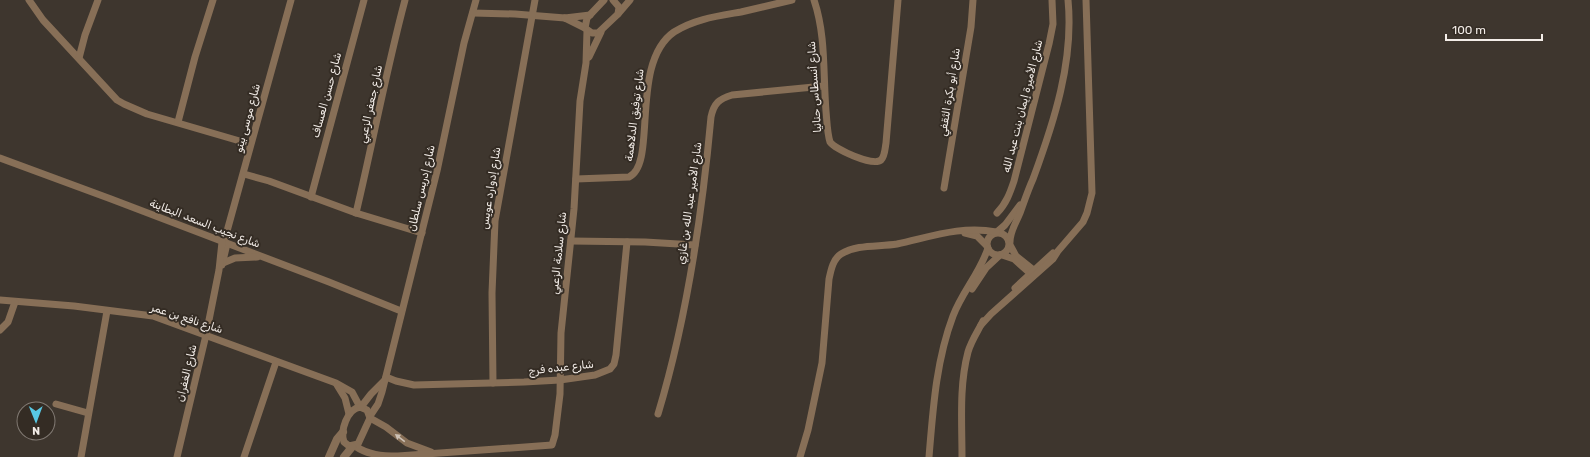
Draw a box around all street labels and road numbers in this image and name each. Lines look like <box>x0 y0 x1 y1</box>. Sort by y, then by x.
street label: شارع الأميرة إيمان بنت عبد الله <box>1000 38 1047 175</box>
street label: شارع أنسطاس حنانيا <box>805 41 826 133</box>
street label: شارع أبو بكرة الثقفي <box>936 47 965 138</box>
street label: شارع حسن العساف <box>309 51 346 140</box>
street label: شارع جعفر الزعبي <box>356 64 387 145</box>
street label: شارع توفيق الدلاهمة <box>622 68 649 162</box>
street label: شارع موسى بينو <box>232 82 265 155</box>
street label: شارع الأمير عبد الله بن غازي <box>674 141 707 265</box>
street label: شارع إدريس سلطان <box>405 144 440 233</box>
street label: شارع إدوارد عويس <box>478 146 505 230</box>
street label: شارع نجيب السعد البطاينة <box>147 196 262 252</box>
street label: شارع سلامة الزعبي <box>548 211 571 295</box>
street label: شارع نافع بن عمر <box>147 300 225 338</box>
street label: شارع الغفران <box>174 343 201 404</box>
street label: شارع عبده فرج <box>528 358 595 379</box>

